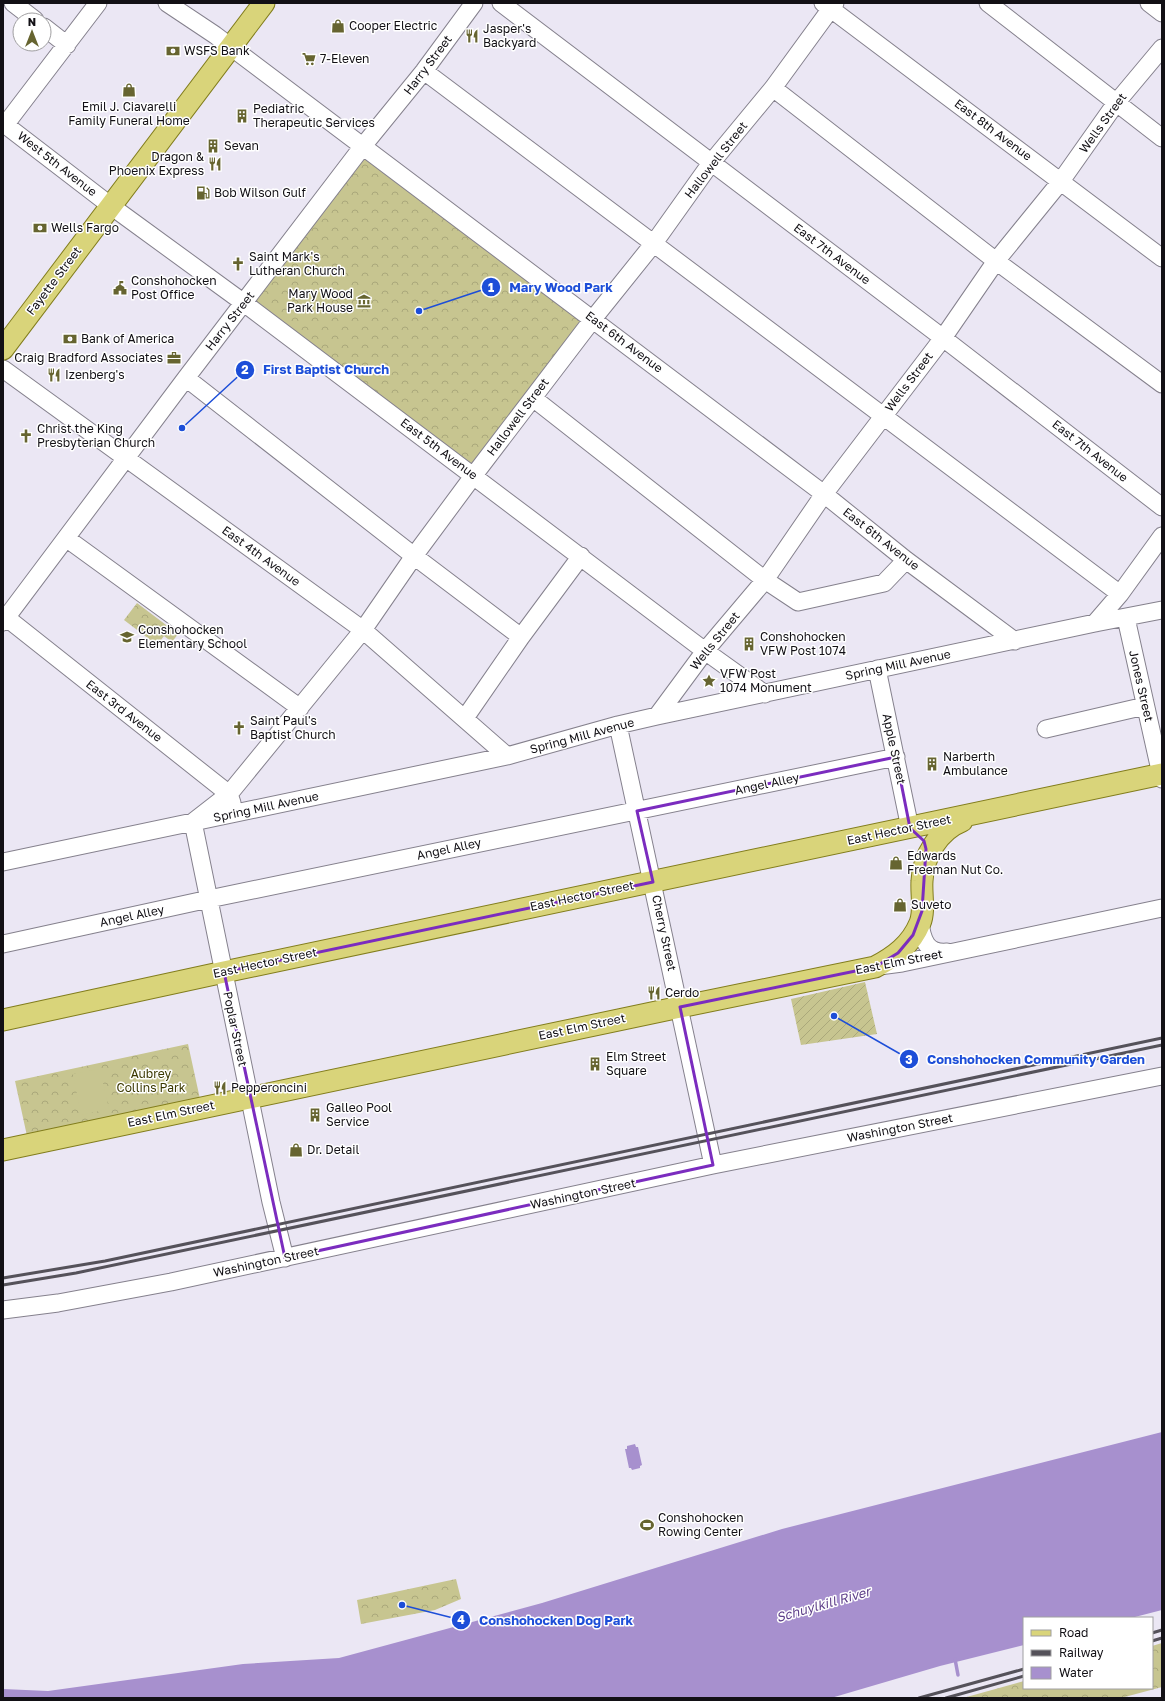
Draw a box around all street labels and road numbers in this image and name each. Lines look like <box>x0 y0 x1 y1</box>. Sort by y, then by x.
street label: Harry Street <box>400 32 455 98</box>
street label: Wells Street <box>1076 90 1130 156</box>
street label: East 8th Avenue <box>952 96 1035 164</box>
street label: Hallowell Street <box>681 118 750 201</box>
street label: West 5th Avenue <box>15 128 100 199</box>
street label: East 7th Avenue <box>791 220 874 287</box>
street label: Fayette Street <box>23 243 84 318</box>
street label: Harry Street <box>202 288 257 353</box>
street label: East 6th Avenue <box>583 308 666 376</box>
street label: Wells Street <box>881 349 936 414</box>
street label: Hallowell Street <box>484 375 552 458</box>
street label: East 5th Avenue <box>398 415 481 482</box>
street label: East 7th Avenue <box>1049 416 1131 485</box>
street label: East 6th Avenue <box>840 504 923 573</box>
street label: East 4th Avenue <box>219 522 303 589</box>
street label: Wells Street <box>687 608 743 673</box>
street label: Spring Mill Avenue <box>844 646 952 683</box>
street label: Jones Street <box>1126 649 1157 723</box>
street label: East 3rd Avenue <box>83 676 165 745</box>
street label: Apple Street <box>880 712 909 786</box>
street label: Spring Mill Avenue <box>528 714 636 757</box>
street label: Angel Alley <box>733 769 801 798</box>
street label: Spring Mill Avenue <box>212 788 320 825</box>
street label: East Hector Street <box>846 811 952 848</box>
street label: Angel Alley <box>415 834 483 863</box>
street label: East Hector Street <box>529 877 635 914</box>
street label: Cherry Street <box>649 893 680 973</box>
street label: Angel Alley <box>98 901 166 930</box>
street label: East Hector Street <box>212 944 318 981</box>
street label: East Elm Street <box>854 946 944 977</box>
street label: Poplar Street <box>220 990 251 1068</box>
street label: East Elm Street <box>537 1010 627 1043</box>
street label: East Elm Street <box>126 1097 216 1130</box>
street label: Washington Street <box>846 1110 954 1145</box>
street label: Washington Street <box>529 1175 637 1212</box>
street label: Washington Street <box>212 1243 320 1280</box>

